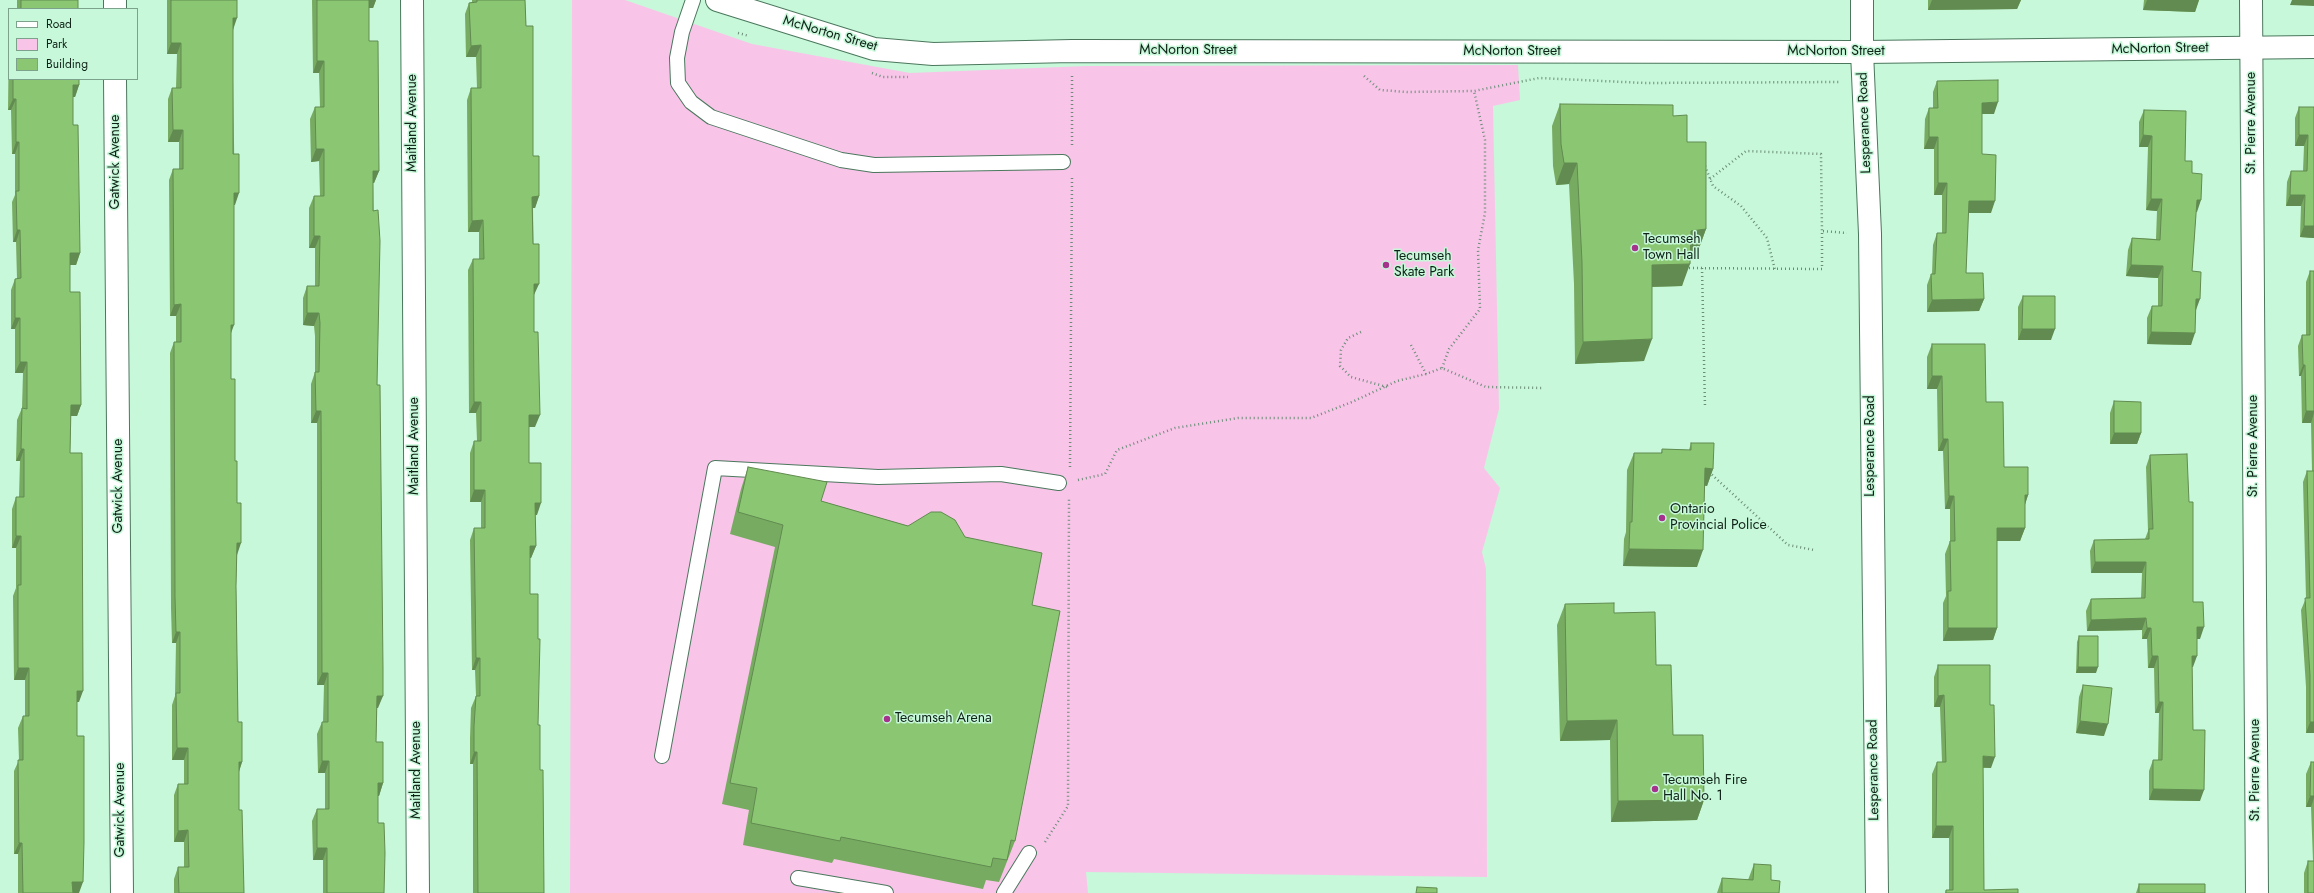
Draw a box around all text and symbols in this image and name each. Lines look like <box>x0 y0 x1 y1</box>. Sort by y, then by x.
legend <box>8 8 138 80</box>
street label: McNorton Street <box>781 13 879 55</box>
text: Road <box>46 15 72 33</box>
text: Park <box>46 35 67 53</box>
street label: McNorton Street <box>2111 40 2209 58</box>
street label: McNorton Street <box>1139 43 1237 59</box>
street label: McNorton Street <box>1463 44 1561 60</box>
street label: McNorton Street <box>1787 44 1885 60</box>
text: Building <box>46 55 88 73</box>
street label: Lesperance Road <box>1855 72 1875 174</box>
street label: St. Pierre Avenue <box>2244 72 2260 174</box>
street label: Maitland Avenue <box>405 74 421 172</box>
street label: Gatwick Avenue <box>108 115 124 209</box>
place label: Tecumseh Town Hall <box>1643 232 1700 264</box>
marker: Tecumseh Town Hall <box>1630 243 1640 253</box>
place label: Tecumseh Skate Park <box>1394 249 1454 282</box>
marker: Tecumseh Skate Park <box>1381 260 1391 270</box>
street label: Lesperance Road <box>1863 395 1879 497</box>
street label: St. Pierre Avenue <box>2246 395 2262 497</box>
street label: Maitland Avenue <box>407 397 423 495</box>
street label: Gatwick Avenue <box>111 439 127 533</box>
place label: Ontario Provincial Police <box>1670 502 1767 534</box>
marker: Ontario Provincial Police <box>1657 513 1667 523</box>
place label: Tecumseh Arena <box>895 711 992 727</box>
marker: Tecumseh Arena <box>882 714 892 724</box>
street label: Lesperance Road <box>1865 719 1883 821</box>
street label: St. Pierre Avenue <box>2248 719 2264 821</box>
street label: Maitland Avenue <box>409 721 425 819</box>
street label: Gatwick Avenue <box>113 763 129 857</box>
place label: Tecumseh Fire Hall No. 1 <box>1663 773 1747 806</box>
marker: Tecumseh Fire Hall No. 1 <box>1650 784 1660 794</box>

